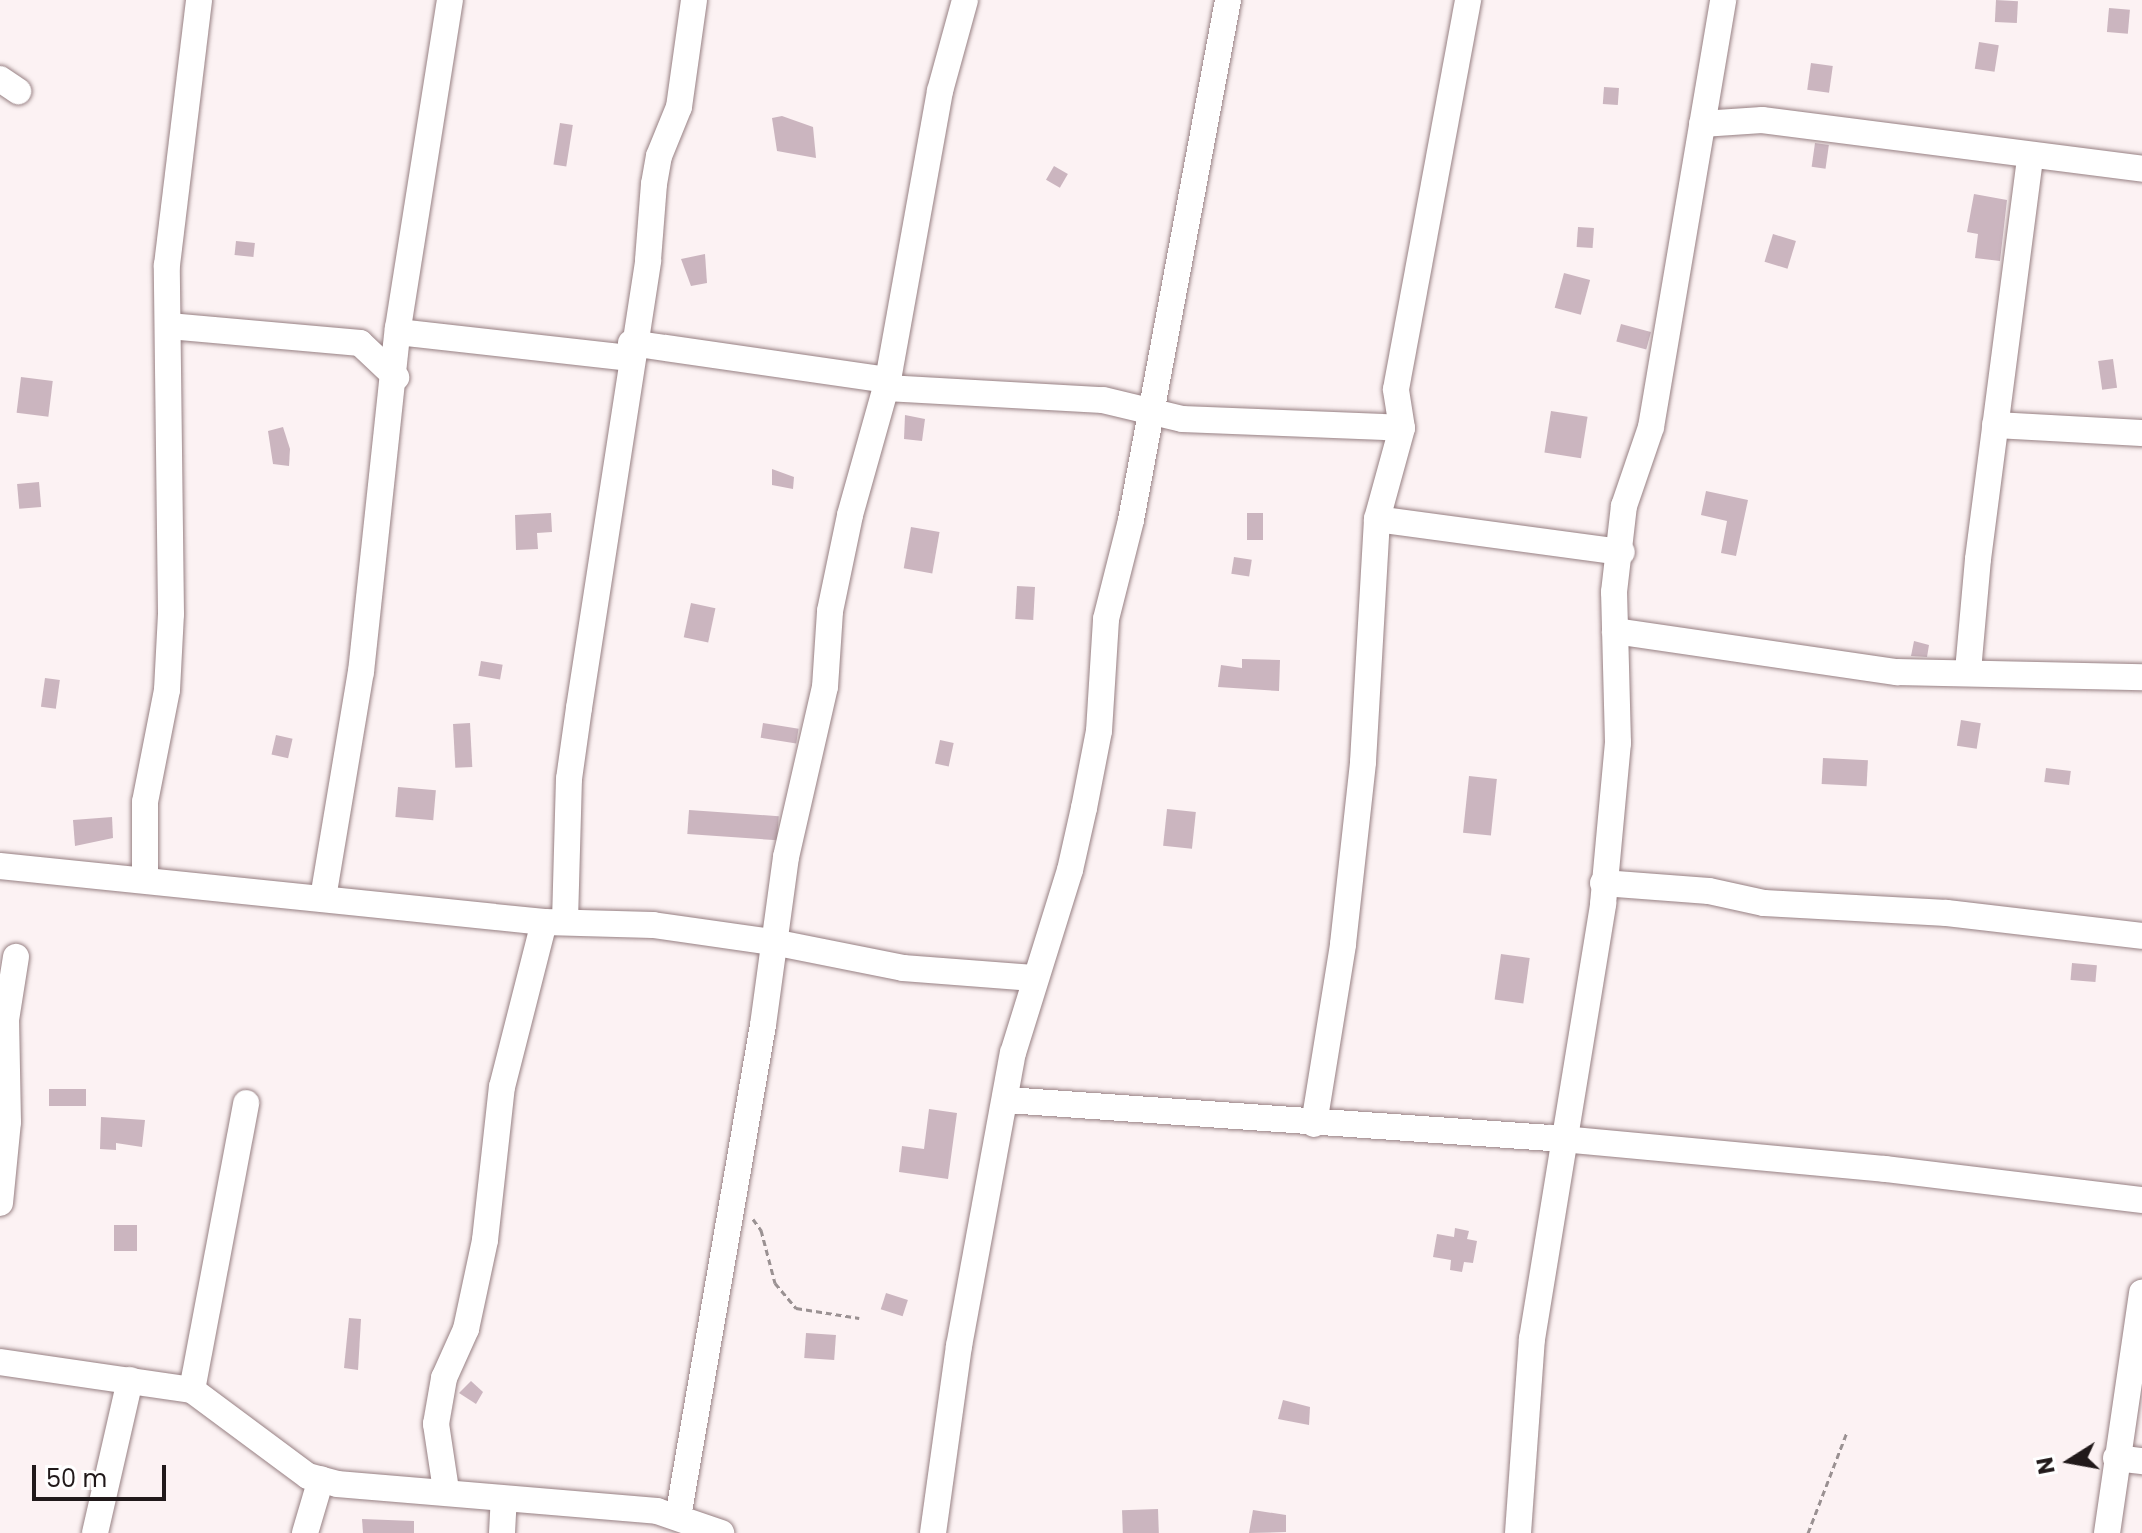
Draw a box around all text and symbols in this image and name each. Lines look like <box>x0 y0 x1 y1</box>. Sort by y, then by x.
north arrow <box>2030 1421 2110 1501</box>
scale bar <box>36 1449 170 1499</box>
text: N <box>2029 1455 2063 1477</box>
text: 50 m <box>46 1462 107 1495</box>

